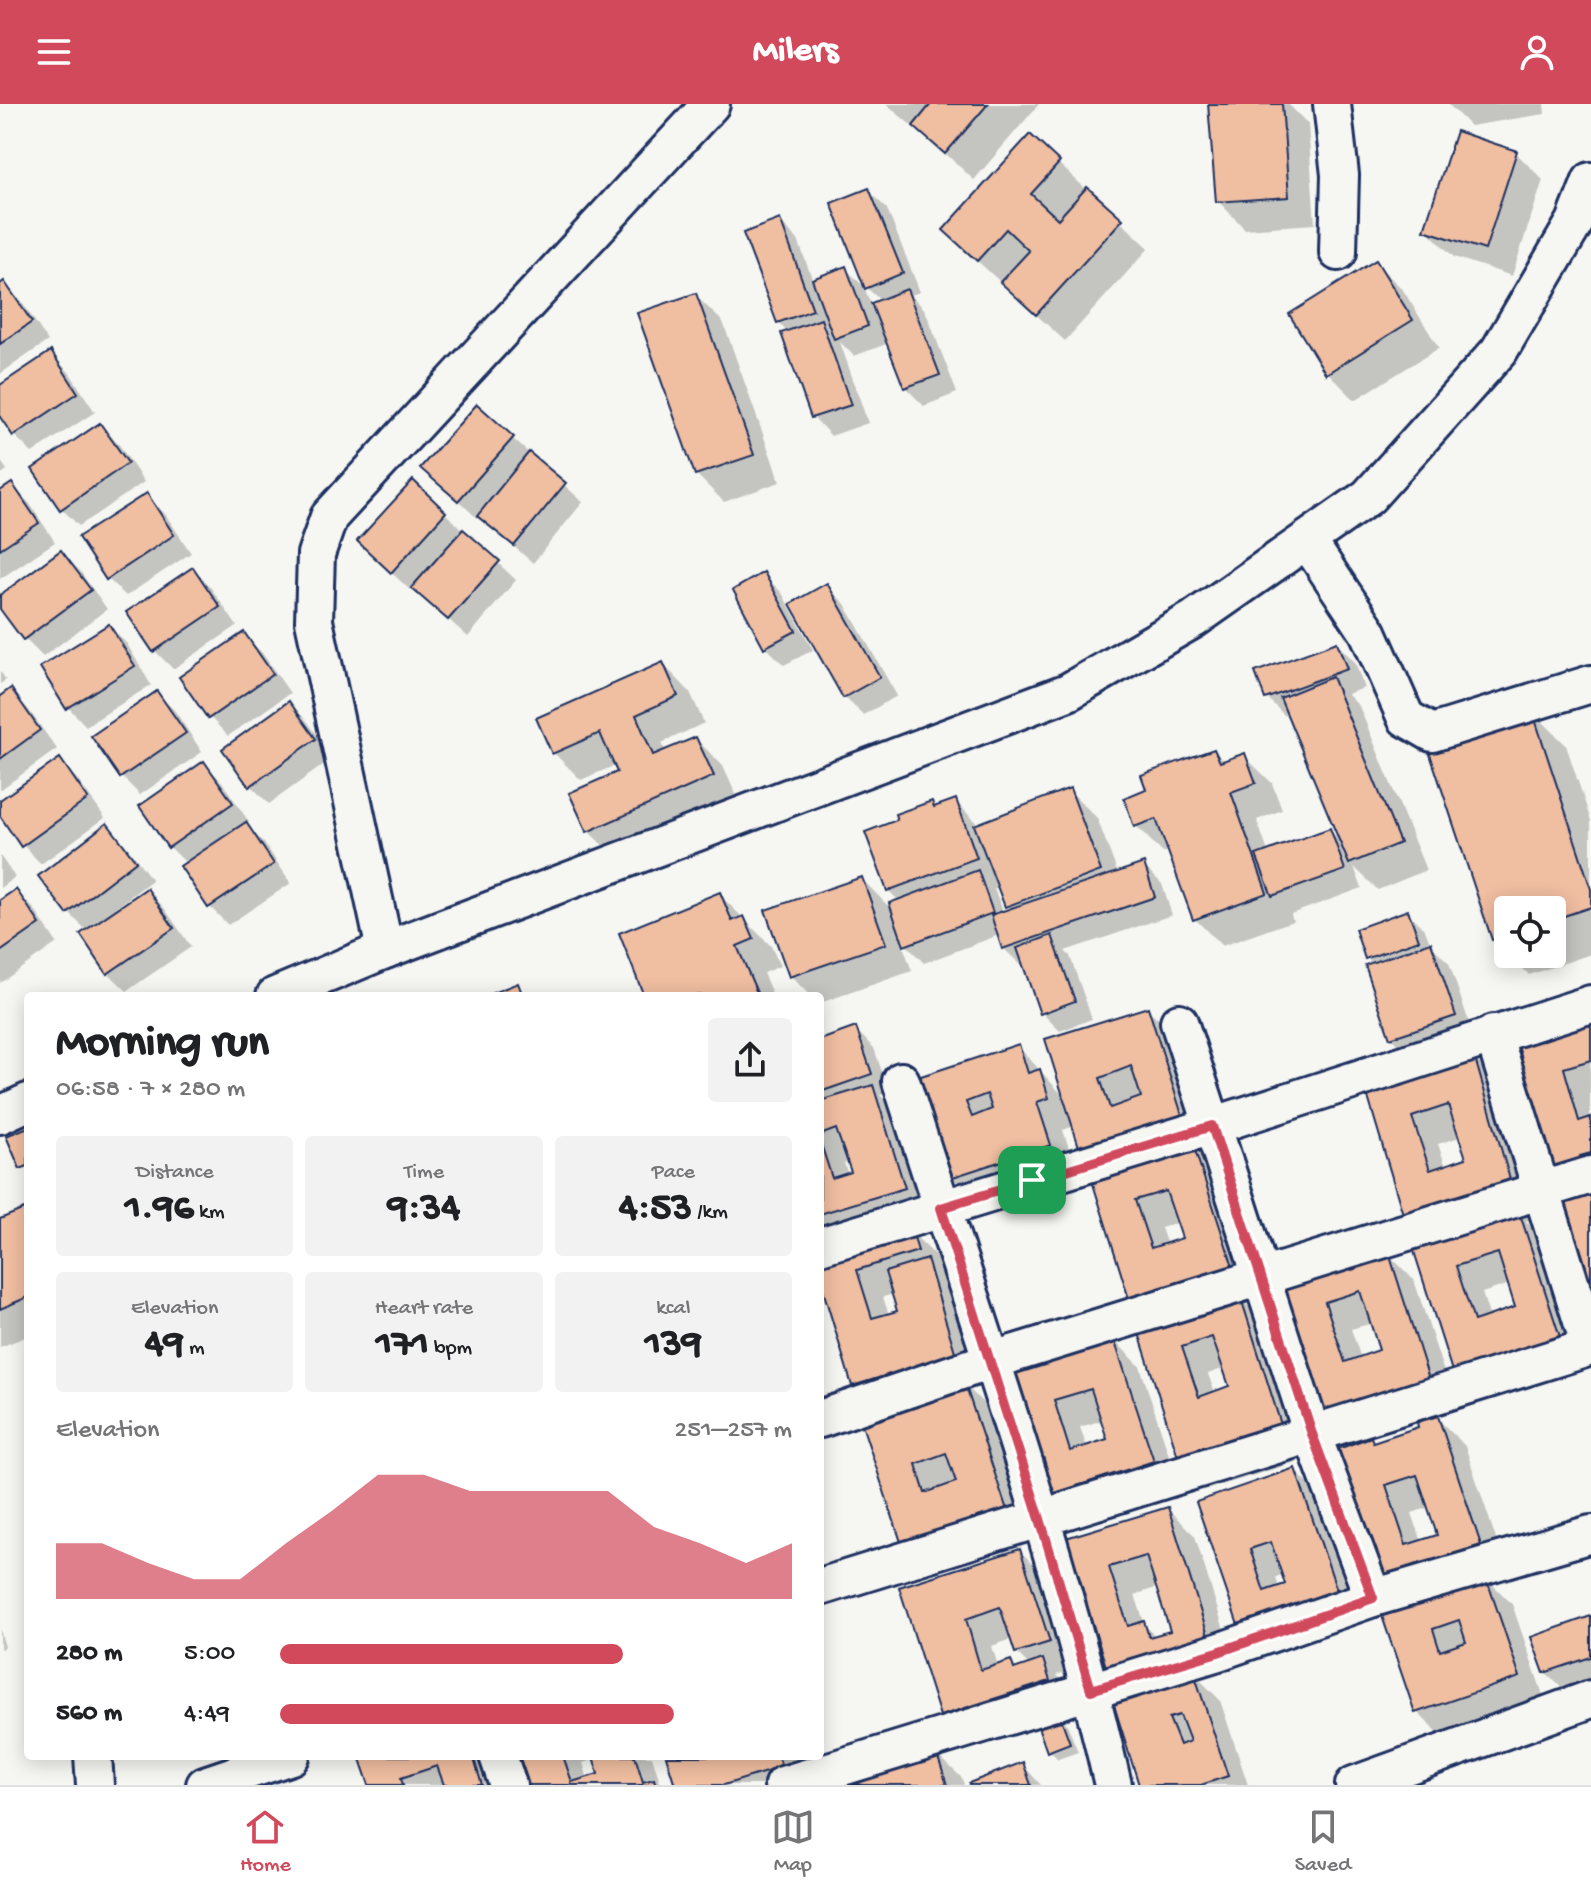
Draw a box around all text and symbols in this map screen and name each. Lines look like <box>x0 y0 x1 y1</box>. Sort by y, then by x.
icon: menu <box>32 30 76 74</box>
icon: person <box>1515 30 1559 74</box>
text: Milers <box>753 31 838 74</box>
map controls <box>1494 896 1566 968</box>
button: locate <box>1494 896 1566 968</box>
button: share <box>708 1018 792 1102</box>
text: Morning run <box>56 1019 269 1071</box>
text: 06:58 · 7 × 280 m <box>56 1075 245 1106</box>
pin <box>998 1146 1066 1214</box>
icon: arrive <box>1010 1158 1054 1202</box>
text: Distance <box>136 1160 214 1186</box>
text: Time <box>404 1160 444 1186</box>
text: Pace <box>652 1160 695 1186</box>
text: 1.96 <box>125 1186 194 1233</box>
text: 9:34 <box>388 1186 460 1233</box>
text: 4:53 <box>619 1186 692 1233</box>
text: km <box>194 1200 225 1226</box>
text: /km <box>692 1200 728 1226</box>
text: Elevation <box>131 1296 218 1322</box>
text: Heart rate <box>375 1296 473 1322</box>
text: kcal <box>656 1296 690 1322</box>
text: 49 <box>145 1322 184 1369</box>
text: 171 <box>376 1322 429 1369</box>
text: 139 <box>645 1322 702 1369</box>
text: m <box>184 1336 205 1362</box>
text: bpm <box>429 1336 472 1362</box>
text: Elevation <box>56 1416 159 1447</box>
text: 251–257 m <box>675 1416 792 1447</box>
text: 280 m <box>56 1639 122 1670</box>
text: 5:00 <box>184 1639 235 1670</box>
text: 560 m <box>56 1699 122 1730</box>
text: 4:49 <box>184 1699 230 1730</box>
tab: Home <box>240 1805 291 1879</box>
tab: Map <box>771 1805 815 1879</box>
tab: Saved <box>1295 1805 1351 1879</box>

